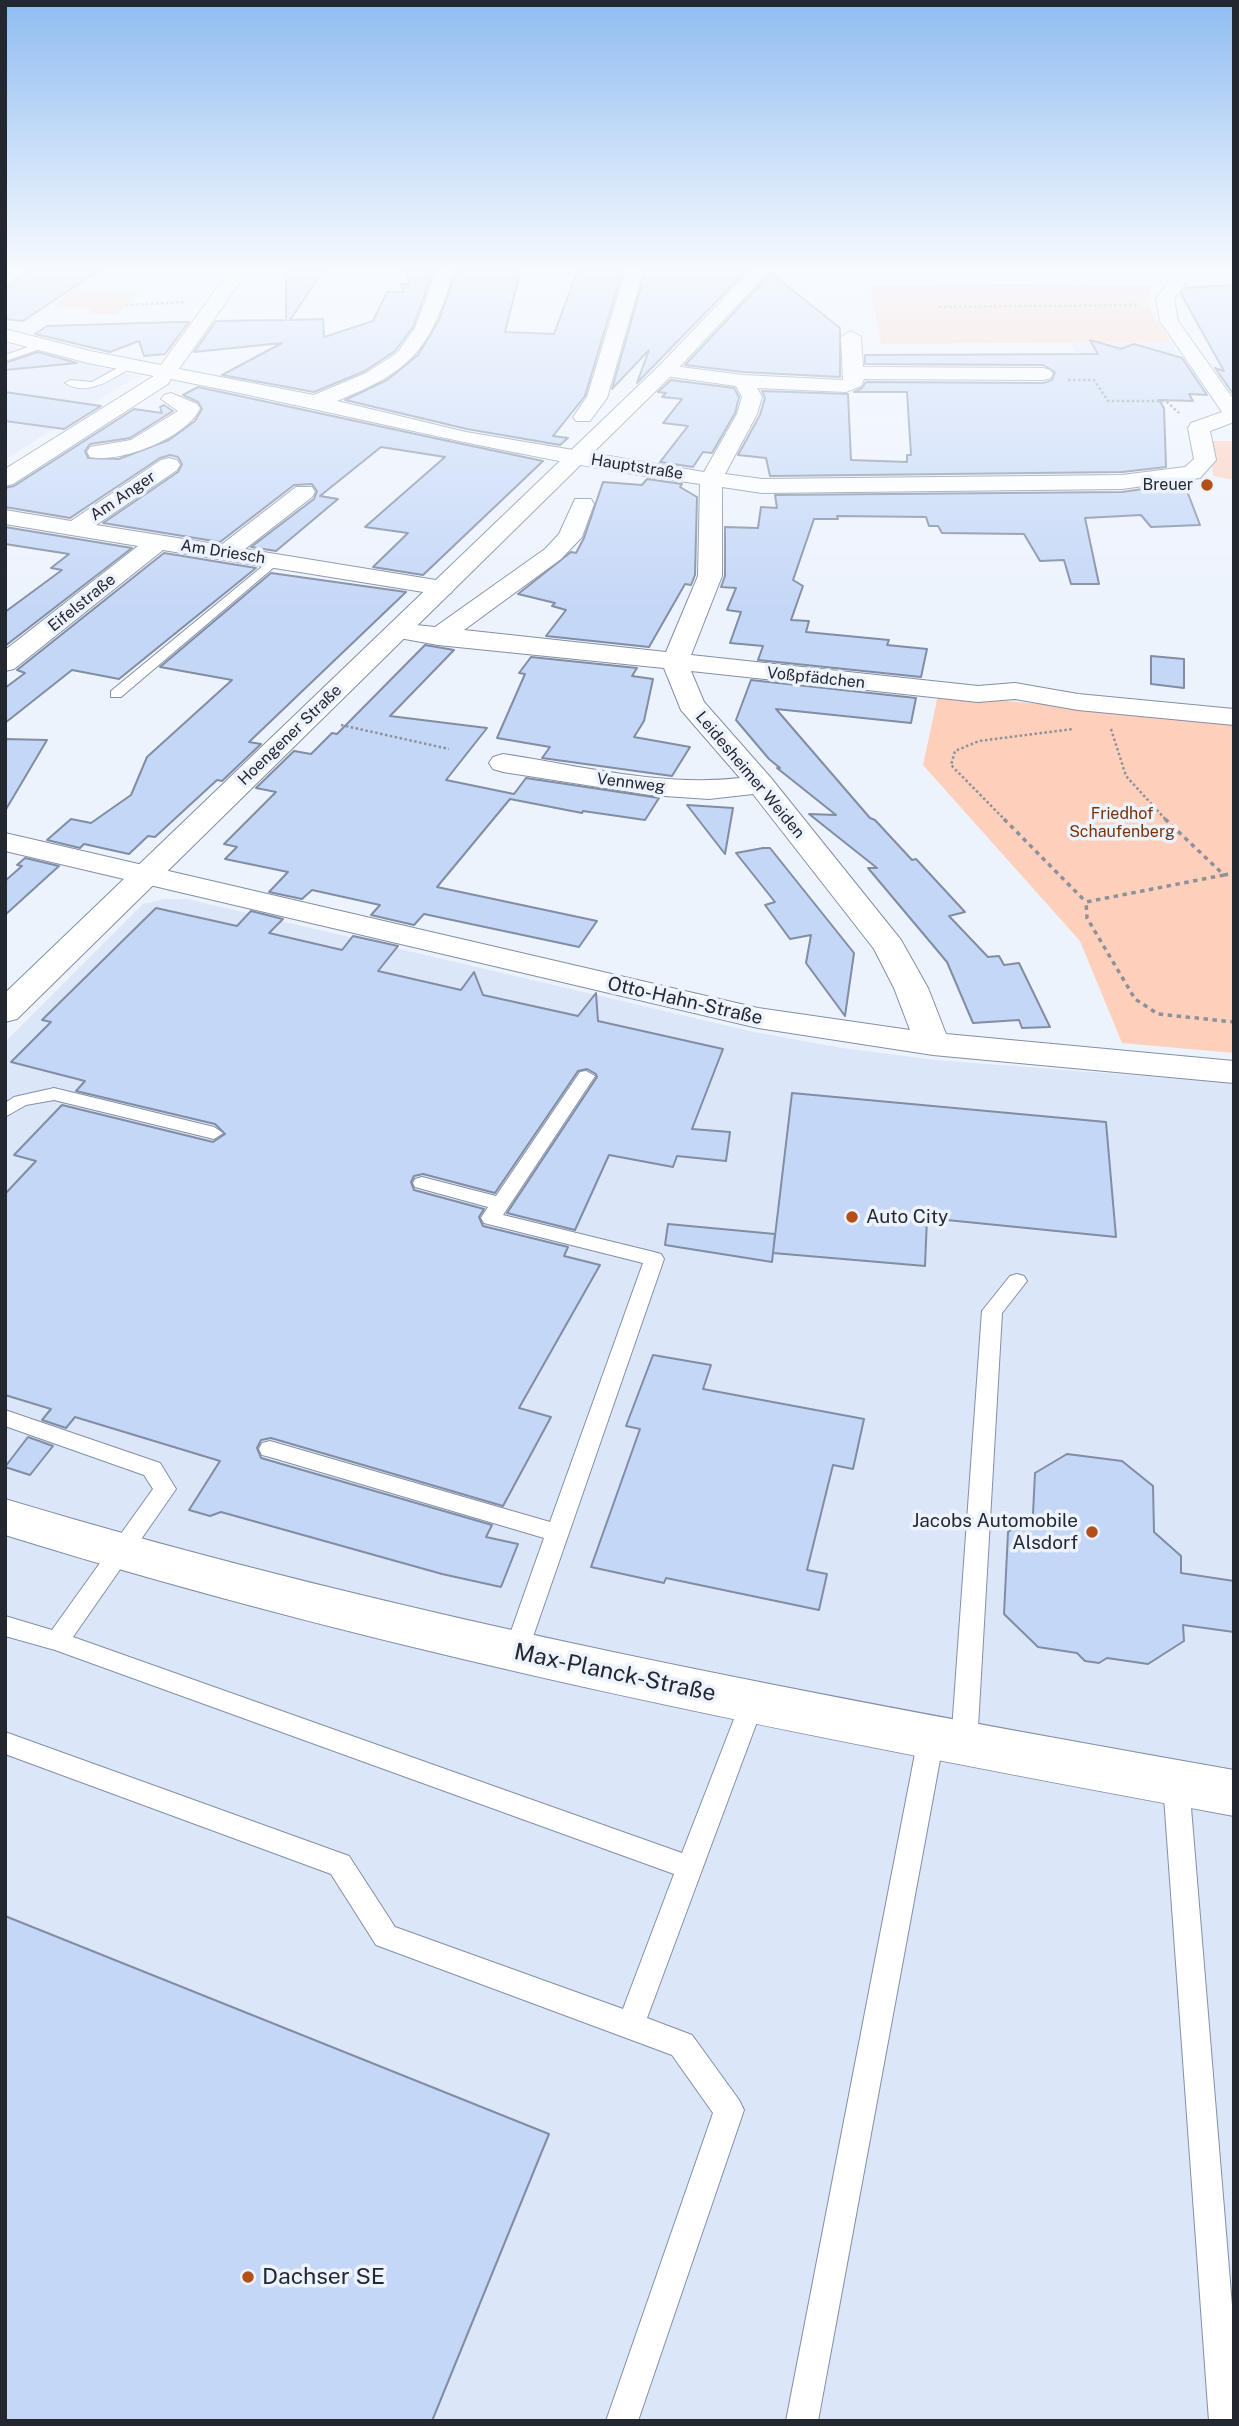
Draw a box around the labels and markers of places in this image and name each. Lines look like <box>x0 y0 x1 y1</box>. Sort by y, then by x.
place label: Breuer <box>1143 475 1193 495</box>
marker: Breuer <box>1199 477 1215 493</box>
place label: Auto City <box>866 1206 948 1228</box>
marker: Auto City <box>844 1209 860 1225</box>
place label: Jacobs Automobile Alsdorf <box>912 1510 1078 1554</box>
marker: Jacobs Automobile Alsdorf <box>1084 1524 1100 1540</box>
place label: Dachser SE <box>262 2263 385 2291</box>
marker: Dachser SE <box>240 2269 256 2285</box>

